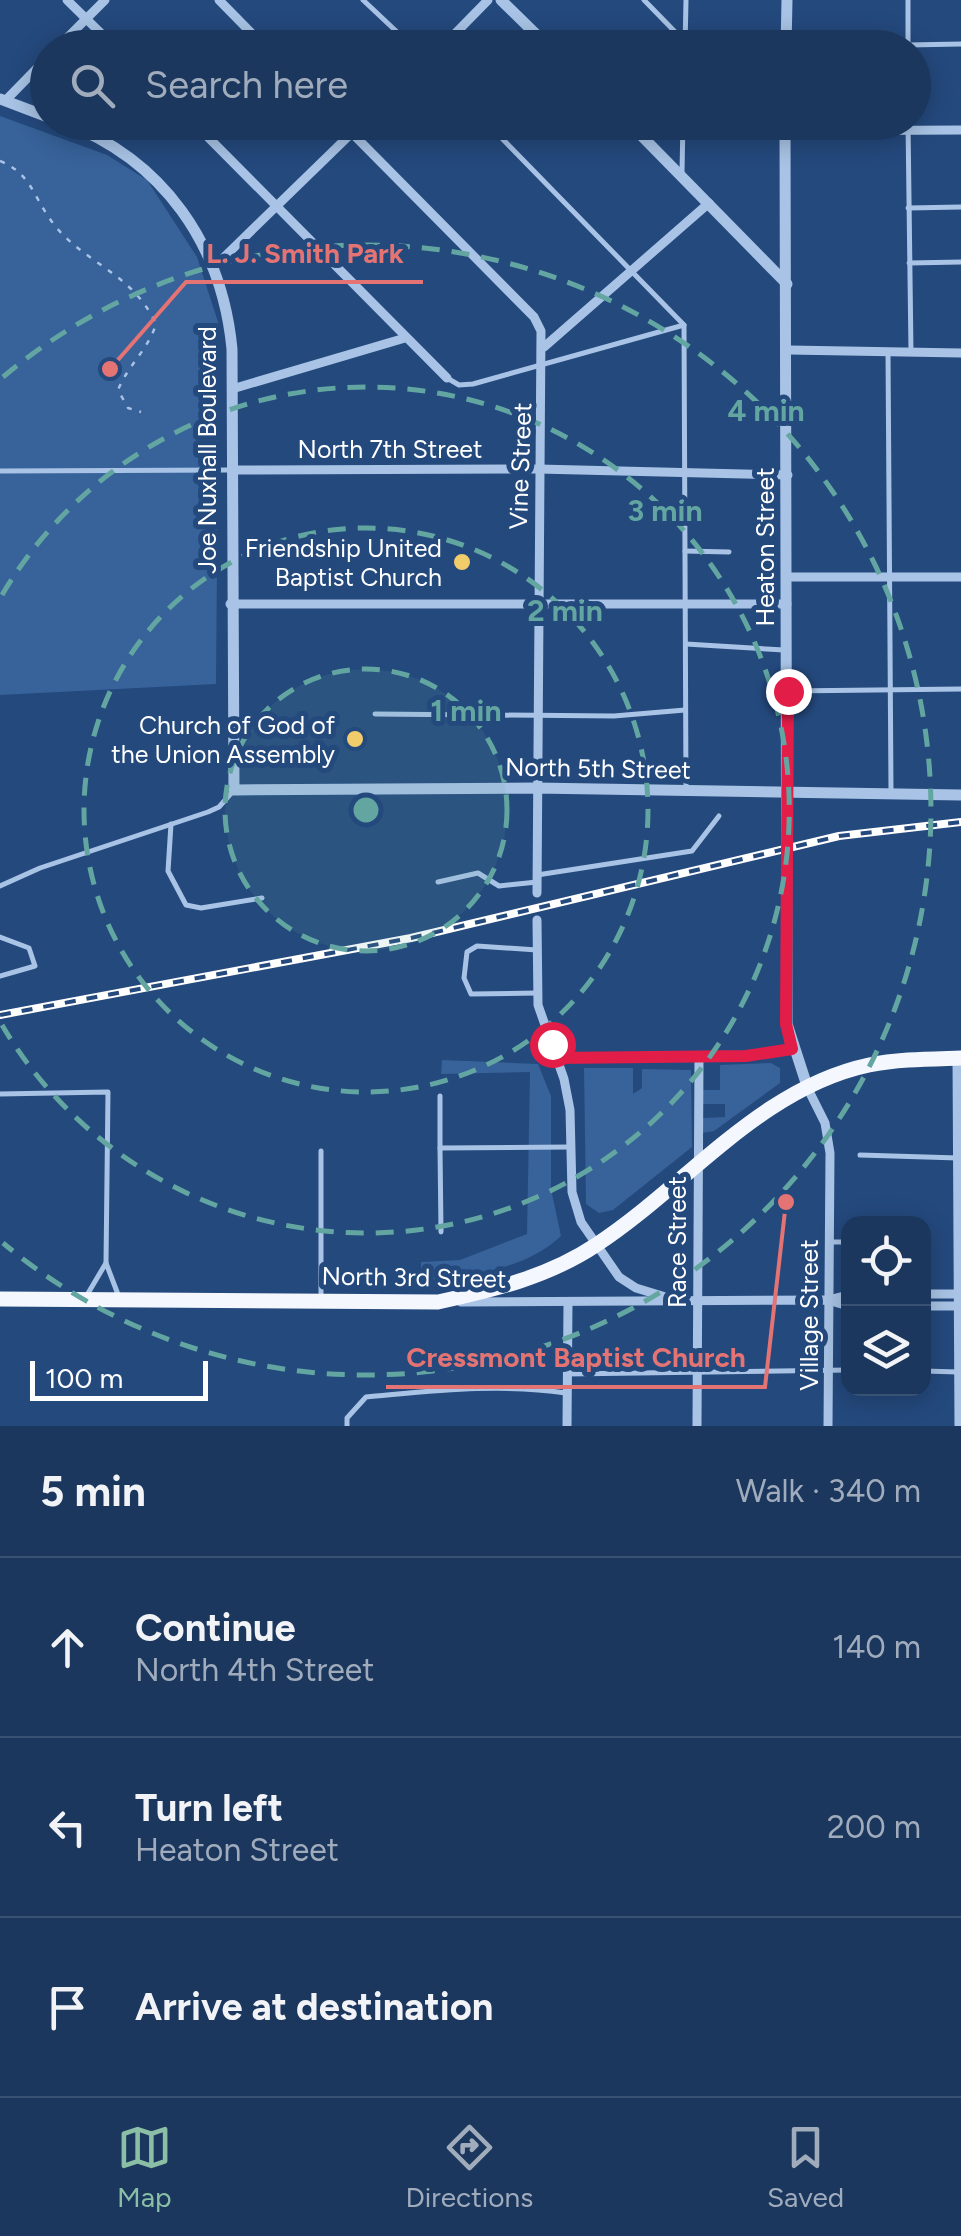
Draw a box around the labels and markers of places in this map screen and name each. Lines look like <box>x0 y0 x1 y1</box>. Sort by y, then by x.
callout: L. J. Smith Park <box>186 224 423 282</box>
place label: Friendship United Baptist Church <box>245 533 442 592</box>
marker: Friendship United Baptist Church <box>451 551 473 573</box>
place label: Church of God of the Union Assembly <box>111 710 336 769</box>
marker: Church of God of the Union Assembly <box>344 728 366 750</box>
centre of rings <box>348 792 384 828</box>
callout: Cressmont Baptist Church <box>386 1329 765 1387</box>

